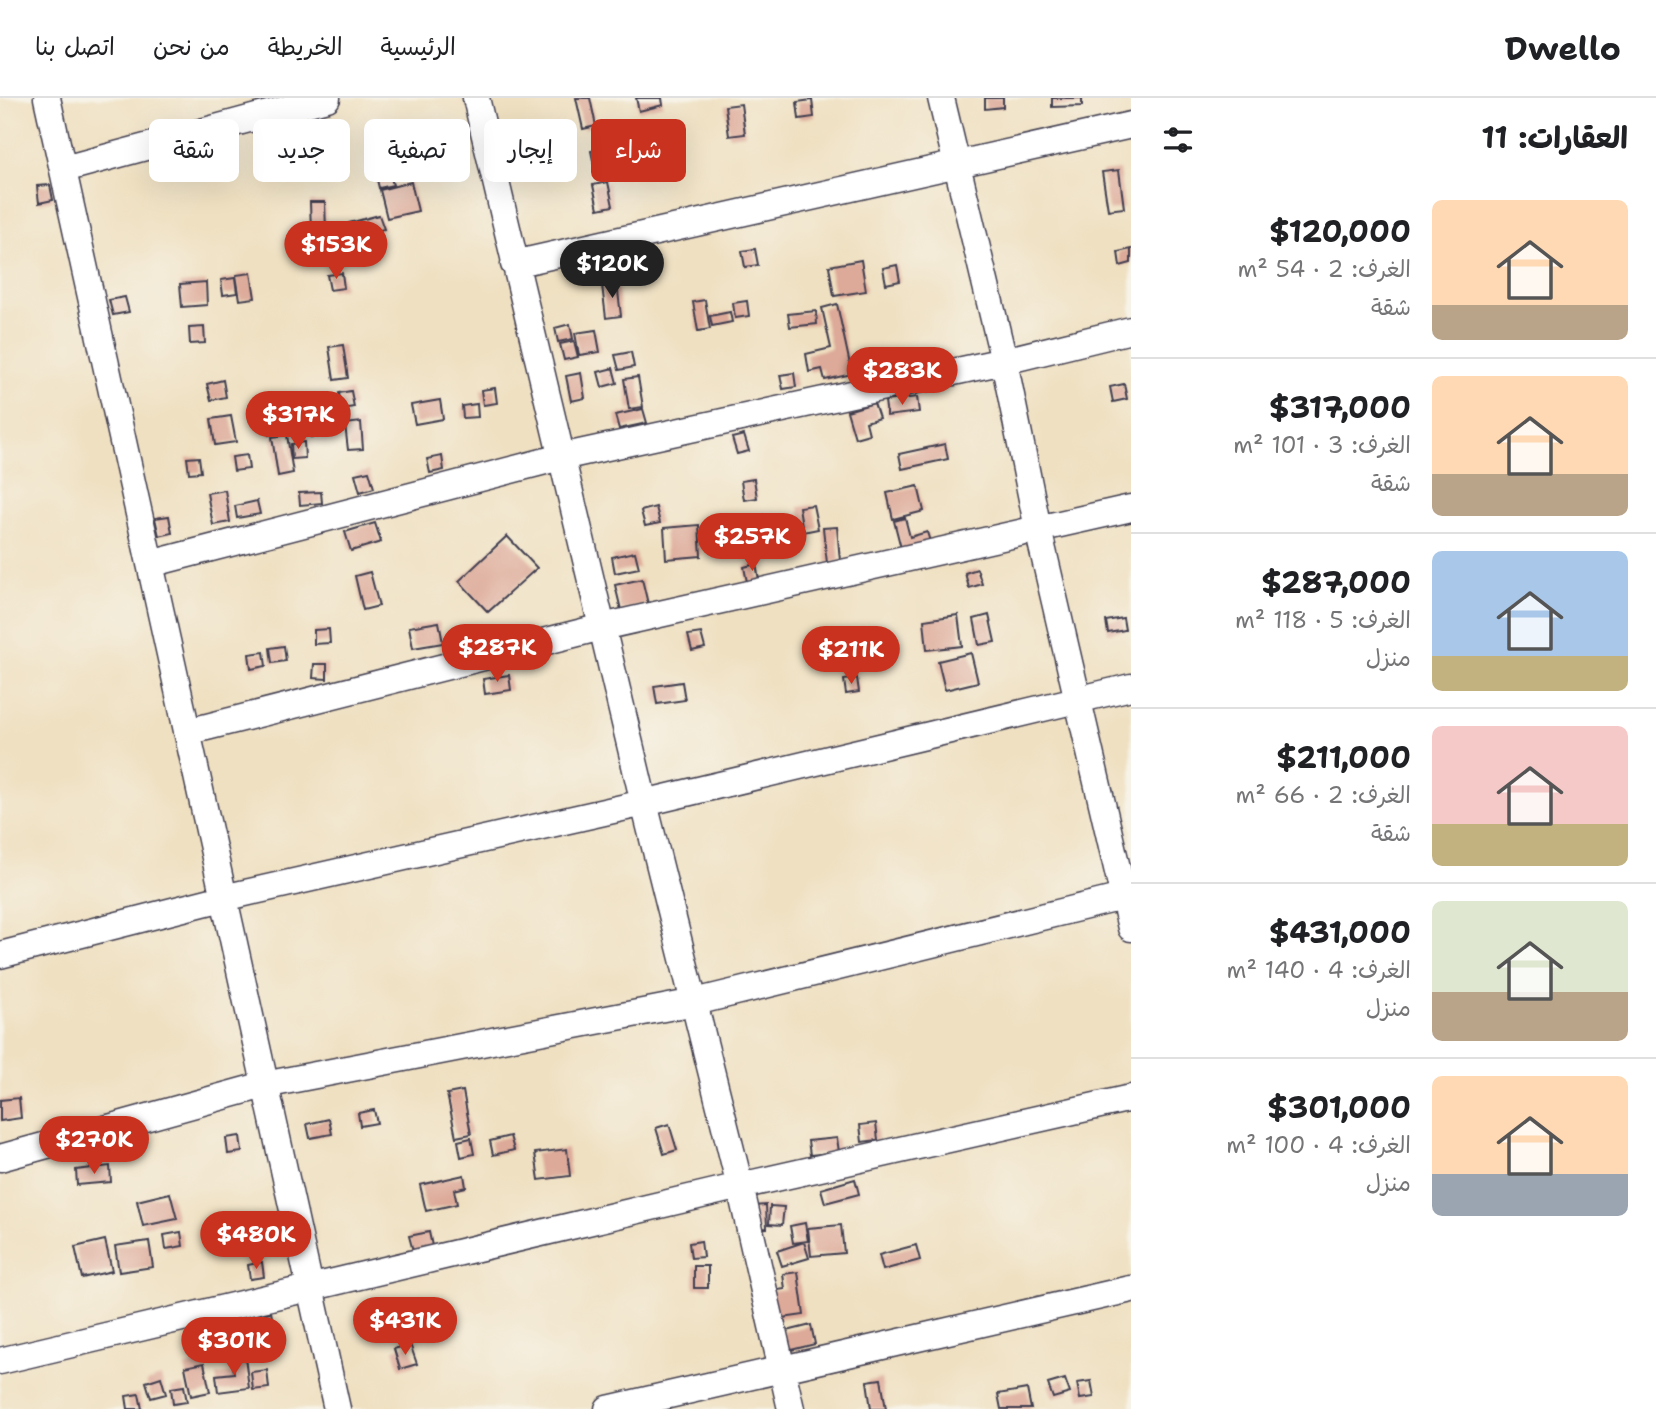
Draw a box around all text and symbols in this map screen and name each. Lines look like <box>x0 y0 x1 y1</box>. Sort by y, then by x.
text: Dwello <box>1505 26 1621 71</box>
text: اتصل بنا <box>35 31 115 63</box>
text: من نحن <box>153 31 230 63</box>
text: الخريطة <box>268 31 343 63</box>
text: الرئيسية <box>381 31 456 63</box>
text: العقارات: 11 <box>1481 117 1628 158</box>
chip: شقة <box>149 119 239 182</box>
chip: جديد <box>253 119 350 182</box>
chip: تصفية <box>364 119 470 182</box>
chip: إيجار <box>484 119 577 182</box>
chip: شراء <box>591 119 686 182</box>
icon: filters <box>1159 121 1197 159</box>
text: $120,000 <box>1269 211 1411 252</box>
pin: $153K <box>287 222 385 281</box>
icon: home <box>1488 228 1572 312</box>
text: $153K <box>300 229 372 259</box>
pin: $120K <box>563 240 661 300</box>
text: $120K <box>576 248 648 278</box>
text: الغرف: 2 · 54 m² <box>1238 254 1411 284</box>
text: شقة <box>1371 292 1411 322</box>
pin: $283K <box>853 348 951 407</box>
text: $283K <box>863 355 941 385</box>
text: $317,000 <box>1269 387 1411 428</box>
pin: $317K <box>249 392 347 451</box>
text: $317K <box>262 399 334 429</box>
icon: home <box>1488 404 1572 488</box>
text: الغرف: 3 · 101 m² <box>1233 430 1411 460</box>
text: شقة <box>1371 468 1411 498</box>
pin: $257K <box>703 514 801 573</box>
text: $257K <box>713 521 791 551</box>
text: $287,000 <box>1261 562 1411 603</box>
icon: home <box>1488 579 1572 663</box>
text: الغرف: 5 · 118 m² <box>1235 605 1411 635</box>
pin: $287K <box>448 624 546 684</box>
pin: $211K <box>802 626 900 686</box>
text: $287K <box>458 632 536 662</box>
text: $211K <box>818 634 884 664</box>
text: منزل <box>1366 643 1411 673</box>
text: $211,000 <box>1276 737 1411 778</box>
icon: home <box>1488 754 1572 838</box>
text: الغرف: 2 · 66 m² <box>1236 780 1411 810</box>
text: شقة <box>1371 818 1411 848</box>
text: $431,000 <box>1269 912 1411 953</box>
icon: home <box>1488 929 1572 1013</box>
text: الغرف: 4 · 140 m² <box>1227 955 1411 985</box>
text: منزل <box>1366 993 1411 1023</box>
text: $301,000 <box>1267 1087 1411 1128</box>
icon: home <box>1488 1104 1572 1188</box>
pin: $270K <box>45 1116 143 1176</box>
text: $270K <box>55 1124 133 1154</box>
text: الغرف: 4 · 100 m² <box>1226 1130 1411 1160</box>
text: منزل <box>1366 1168 1411 1198</box>
pin: $480K <box>207 1212 305 1271</box>
text: $480K <box>216 1219 296 1249</box>
pin: $431K <box>356 1298 454 1357</box>
text: $431K <box>369 1305 441 1335</box>
pin: $301K <box>185 1318 283 1377</box>
text: $301K <box>197 1325 271 1355</box>

